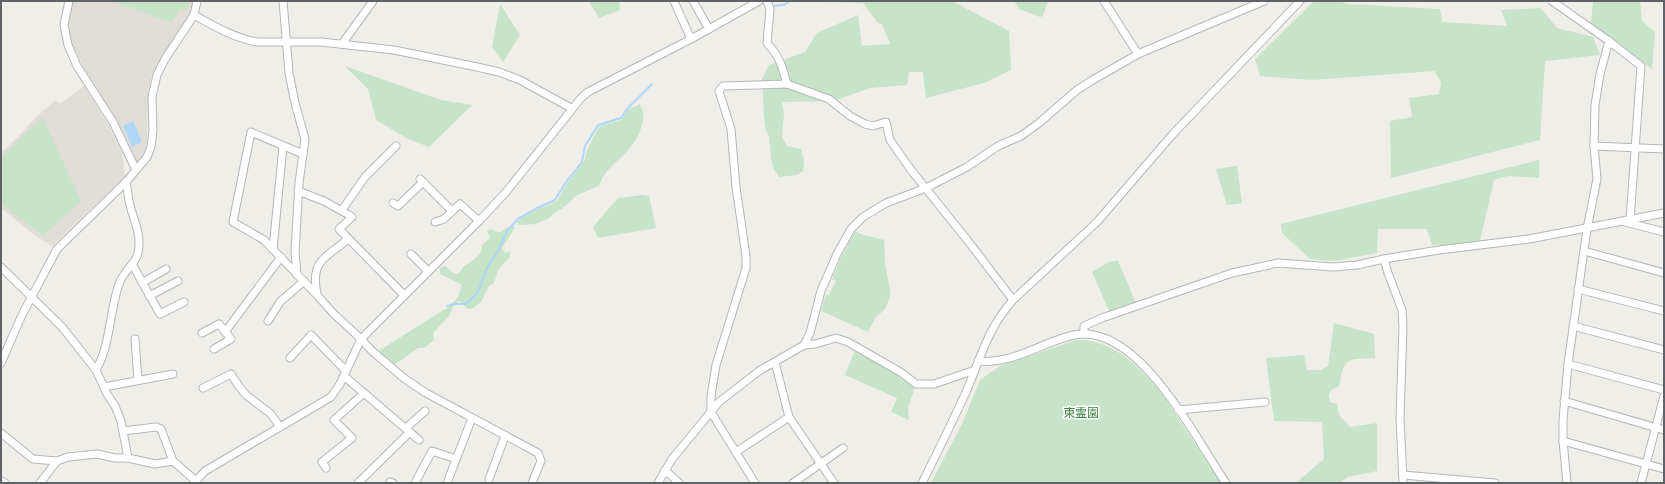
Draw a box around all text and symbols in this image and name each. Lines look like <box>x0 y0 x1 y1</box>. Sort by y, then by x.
park label: 東霊園 <box>1063 405 1099 420</box>

